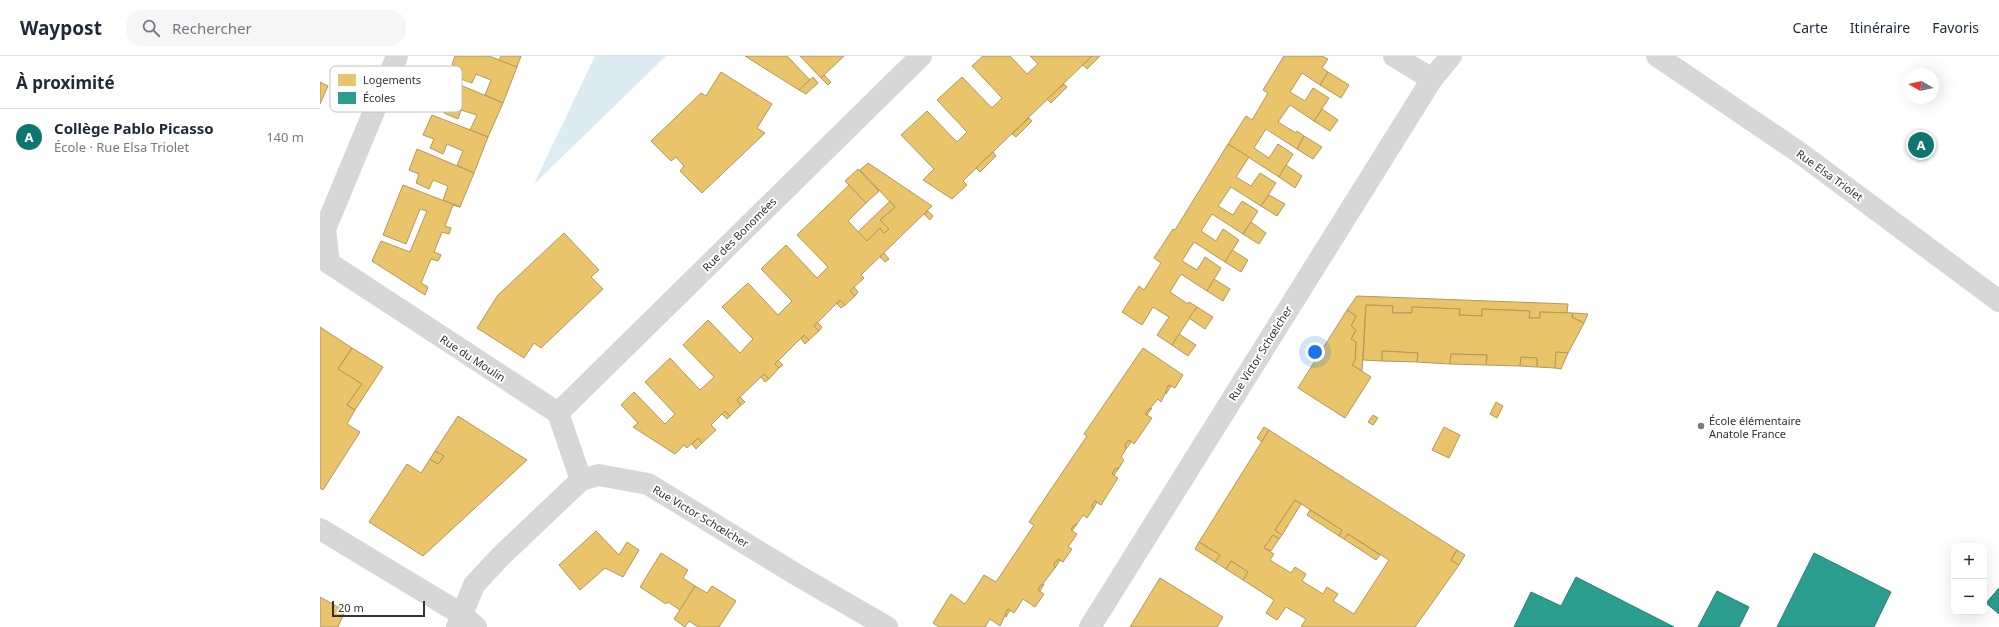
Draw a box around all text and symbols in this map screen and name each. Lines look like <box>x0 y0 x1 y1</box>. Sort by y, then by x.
search box <box>126 10 406 46</box>
text: Waypost <box>20 15 102 41</box>
icon: search <box>140 17 162 39</box>
text: Rechercher <box>172 18 252 38</box>
text: Carte <box>1792 18 1828 37</box>
text: Itinéraire <box>1850 18 1910 37</box>
text: Favoris <box>1932 18 1979 37</box>
legend <box>330 66 462 112</box>
north arrow <box>1903 68 1939 104</box>
text: À proximité <box>16 71 115 94</box>
text: Logements <box>363 72 421 87</box>
text: Écoles <box>363 90 395 105</box>
text: Collège Pablo Picasso <box>54 118 214 138</box>
text: A <box>25 128 34 146</box>
text: 140 m <box>266 128 304 146</box>
pin: A <box>1908 130 1934 160</box>
text: École · Rue Elsa Triolet <box>54 138 189 156</box>
street label: Rue Elsa Triolet <box>1794 146 1866 204</box>
street label: Rue des Bonomées <box>699 194 779 274</box>
street label: Rue Victor Schœlcher <box>1225 302 1296 403</box>
street label: Rue du Moulin <box>437 331 509 385</box>
your location <box>1305 342 1325 362</box>
place label: École élémentaire Anatole France <box>1709 413 1801 441</box>
marker: École élémentaire Anatole France <box>1696 421 1706 431</box>
street label: Rue Victor Schœlcher <box>650 481 752 551</box>
map controls <box>1951 543 1987 615</box>
button: + <box>1951 543 1987 579</box>
button: − <box>1951 579 1987 615</box>
scale bar <box>332 599 425 618</box>
text: 20 m <box>338 600 364 615</box>

